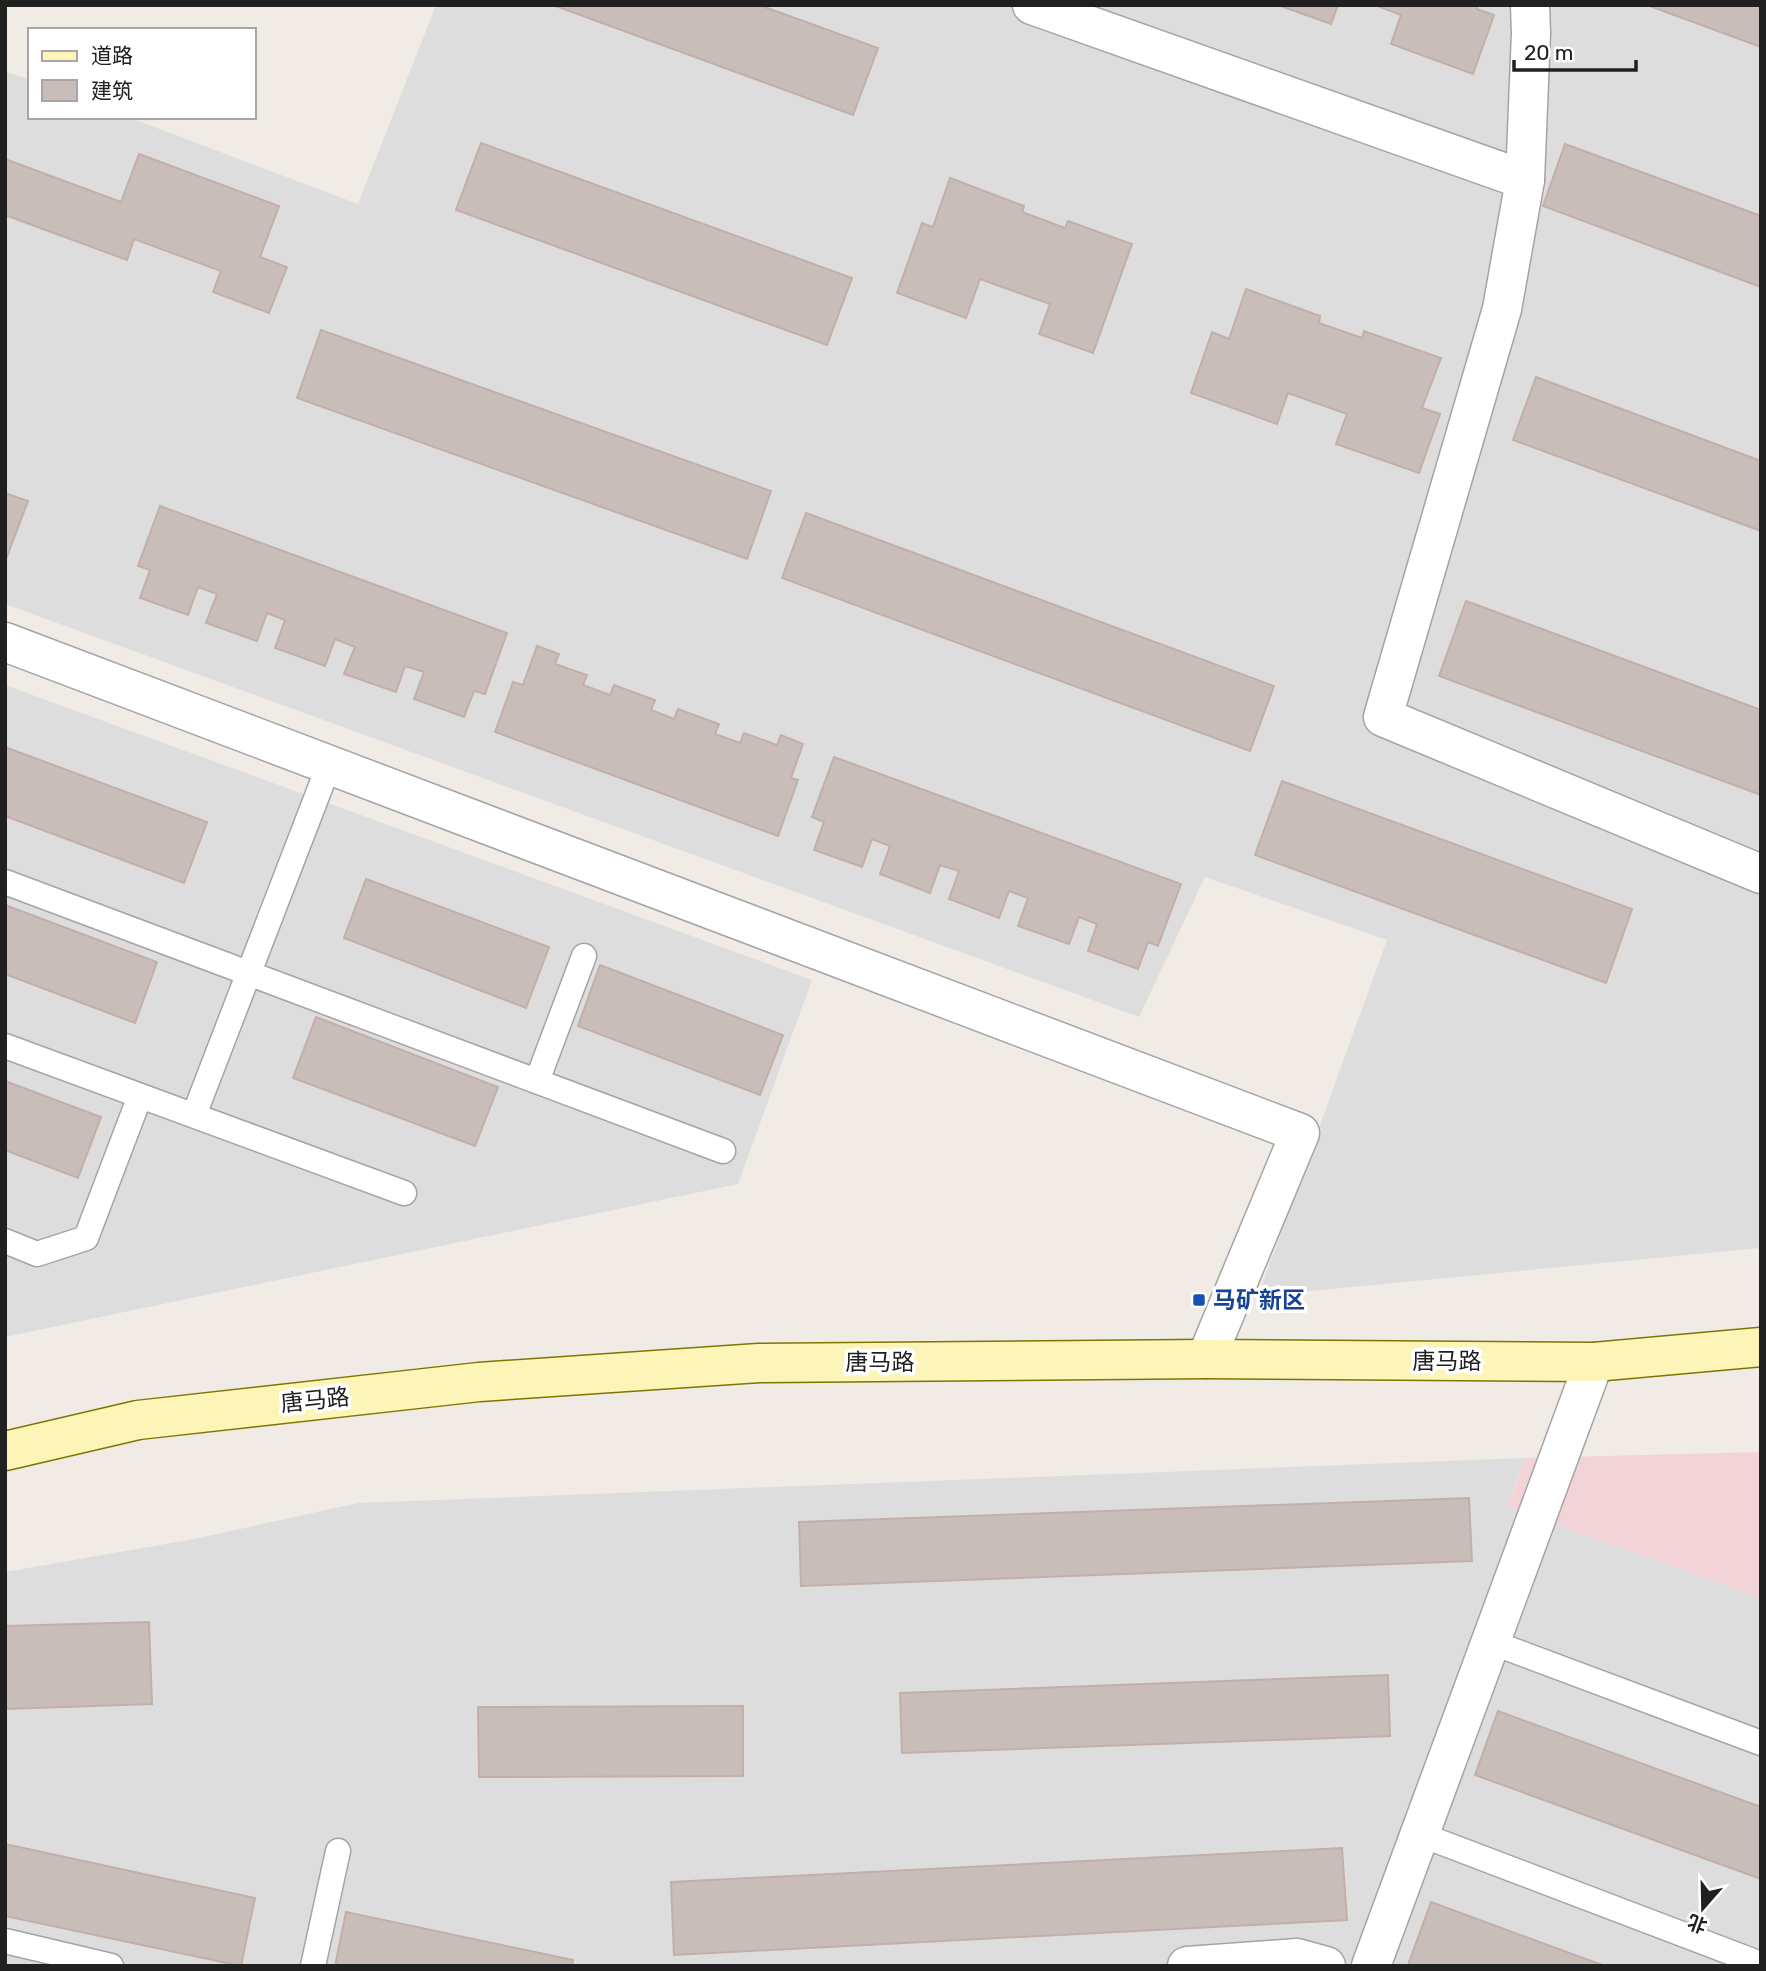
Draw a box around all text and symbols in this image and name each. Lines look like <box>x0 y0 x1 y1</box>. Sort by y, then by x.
legend <box>28 28 256 119</box>
scale bar <box>1514 28 1636 72</box>
text: 20 m <box>1524 40 1573 65</box>
text: 道路 <box>91 43 133 68</box>
text: 建筑 <box>91 78 133 103</box>
place label: 马矿新区 <box>1213 1286 1305 1314</box>
marker: 马矿新区 <box>1191 1292 1207 1308</box>
street label: 唐马路 <box>1413 1347 1482 1375</box>
street label: 唐马路 <box>846 1348 915 1376</box>
street label: 唐马路 <box>279 1382 351 1418</box>
north arrow <box>1668 1873 1738 1943</box>
text: 北 <box>1684 1909 1710 1938</box>

